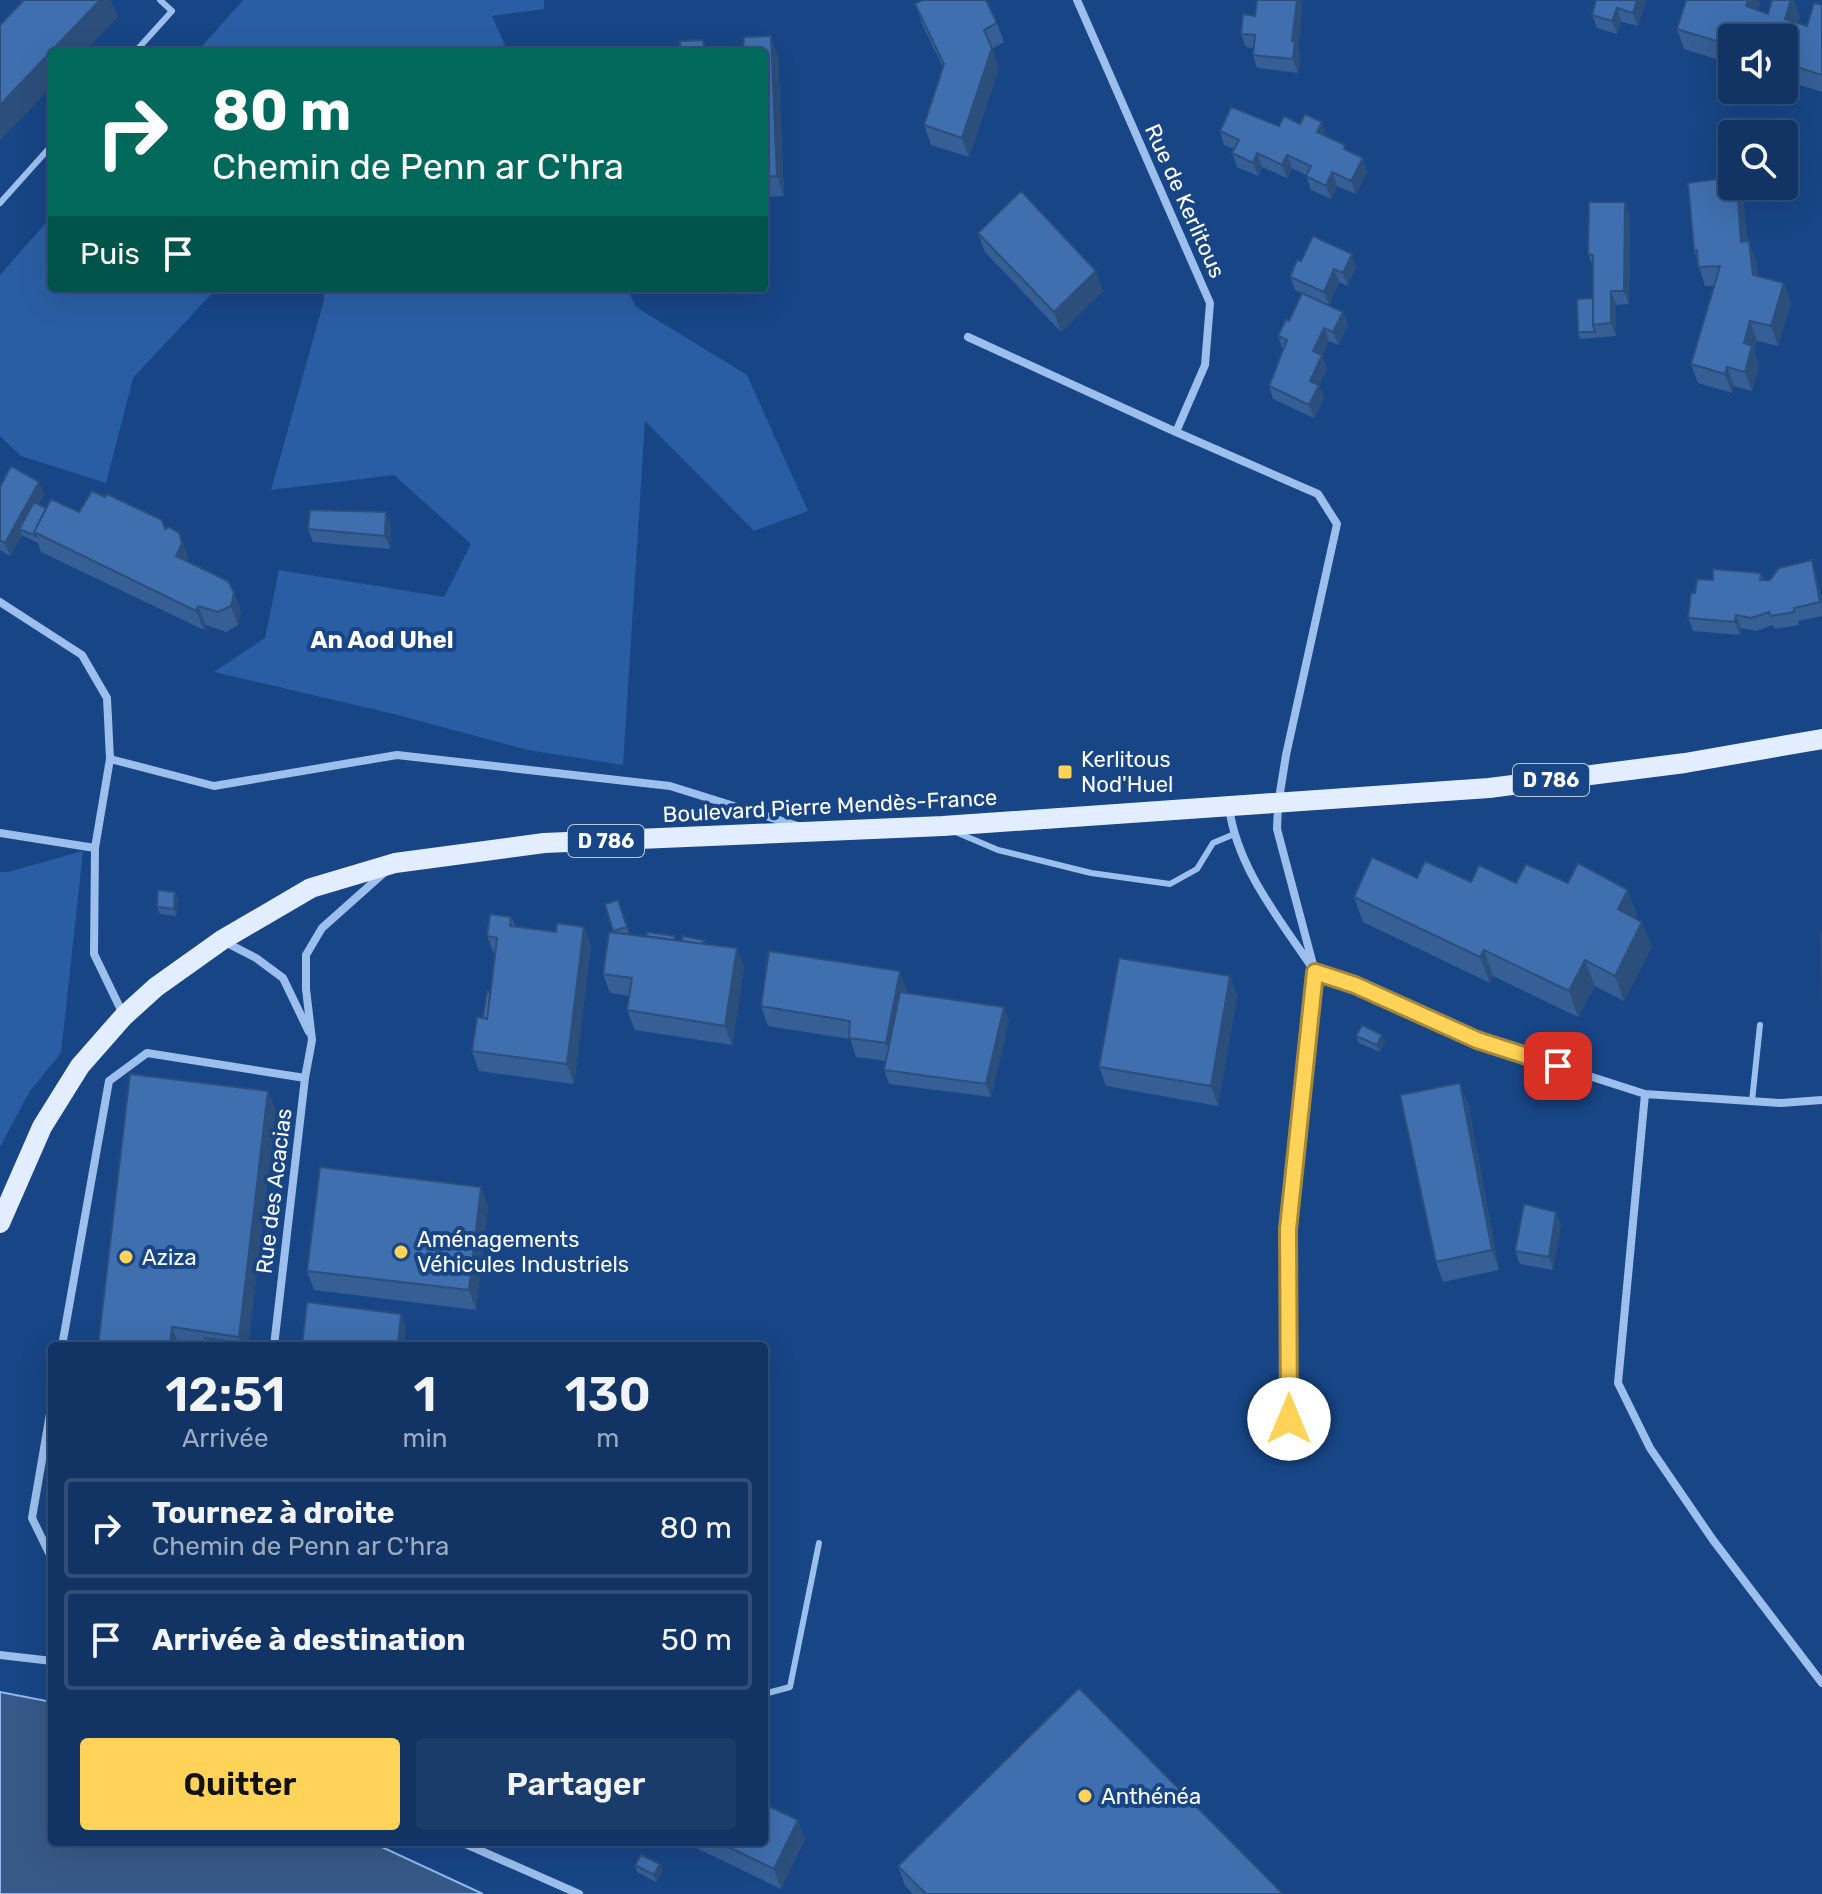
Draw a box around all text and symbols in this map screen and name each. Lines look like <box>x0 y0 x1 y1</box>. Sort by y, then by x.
map controls <box>1718 24 1798 200</box>
button: sound <box>1718 24 1798 104</box>
text: 80 m <box>212 78 351 144</box>
icon: right <box>80 80 184 184</box>
street label: Rue de Kerlitous <box>1139 120 1231 282</box>
button: search <box>1718 120 1798 200</box>
text: Chemin de Penn ar C'hra <box>212 145 624 188</box>
icon: arrive <box>156 232 200 276</box>
text: Puis <box>80 236 140 272</box>
district label: An Aod Uhel <box>310 626 454 654</box>
place label: Kerlitous Nod'Huel <box>1081 746 1173 798</box>
marker: Kerlitous Nod'Huel <box>1056 763 1074 781</box>
road number: D 786 <box>1513 764 1589 796</box>
street label: Boulevard Pierre Mendès-France <box>662 784 998 828</box>
road number: D 786 <box>568 825 644 857</box>
pin <box>1524 1032 1592 1100</box>
icon: arrive <box>1536 1044 1580 1088</box>
street label: Rue des Acacias <box>250 1107 298 1275</box>
place label: Aménagements Véhicules Industriels <box>417 1226 629 1278</box>
marker: Aménagements Véhicules Industriels <box>392 1243 410 1261</box>
place label: Aziza <box>142 1244 197 1271</box>
marker: Aziza <box>117 1248 135 1266</box>
text: 12:51 <box>165 1366 285 1423</box>
text: 1 <box>413 1366 436 1423</box>
text: 130 <box>565 1366 651 1423</box>
position arrow <box>1247 1377 1331 1461</box>
text: Arrivée <box>182 1423 268 1454</box>
text: min <box>402 1423 448 1454</box>
text: m <box>596 1423 619 1454</box>
text: Tournez à droite <box>152 1495 395 1531</box>
icon: right <box>84 1506 128 1550</box>
text: 80 m <box>660 1510 732 1546</box>
text: Chemin de Penn ar C'hra <box>152 1531 449 1562</box>
icon: arrive <box>84 1618 128 1662</box>
text: Arrivée à destination <box>152 1622 466 1658</box>
text: 50 m <box>661 1622 732 1658</box>
button: Quitter <box>80 1738 400 1830</box>
button: Partager <box>416 1738 736 1830</box>
place label: Anthénéa <box>1101 1783 1201 1810</box>
marker: Anthénéa <box>1076 1787 1094 1805</box>

